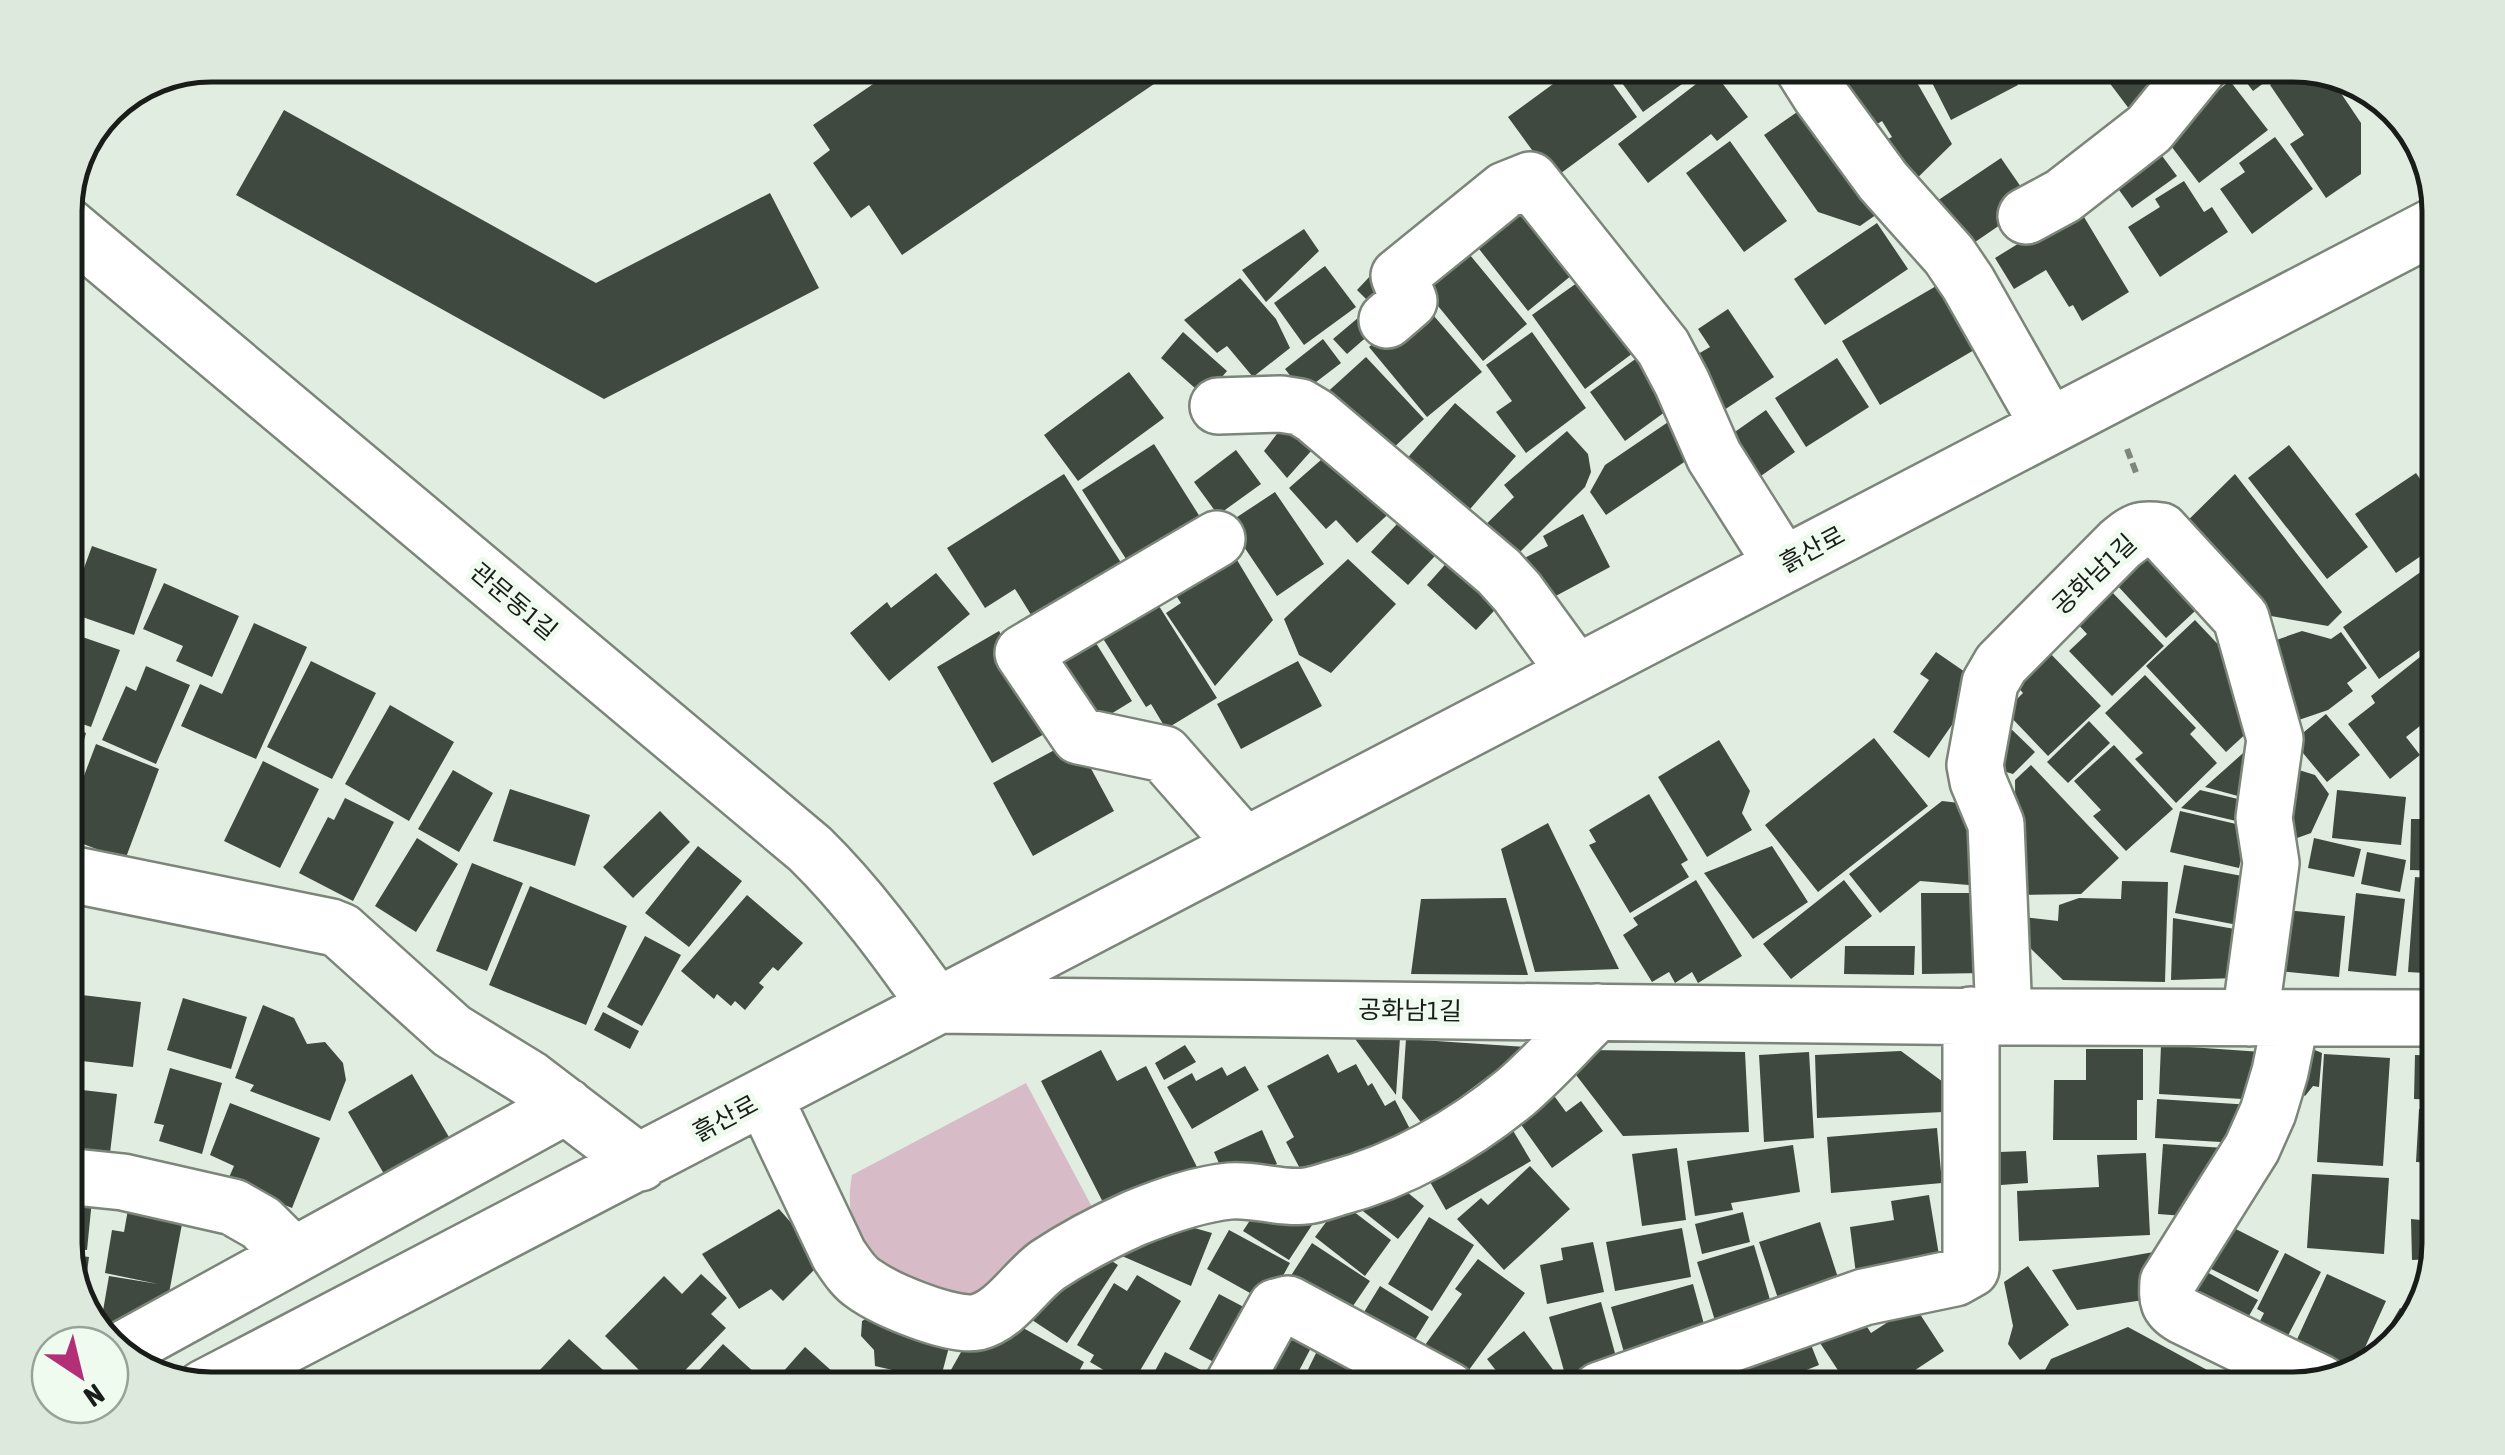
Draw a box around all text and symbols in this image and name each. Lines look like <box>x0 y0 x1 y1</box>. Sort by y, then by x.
street label: 흙산로 <box>1775 520 1849 578</box>
street label: 공화남1길 <box>2047 528 2141 620</box>
street label: 관문동1길 <box>465 557 563 645</box>
street label: 공화남1길 <box>1358 995 1462 1025</box>
street label: 흙산로 <box>688 1089 762 1147</box>
north arrow <box>30 1325 130 1425</box>
text: N <box>78 1378 110 1413</box>

